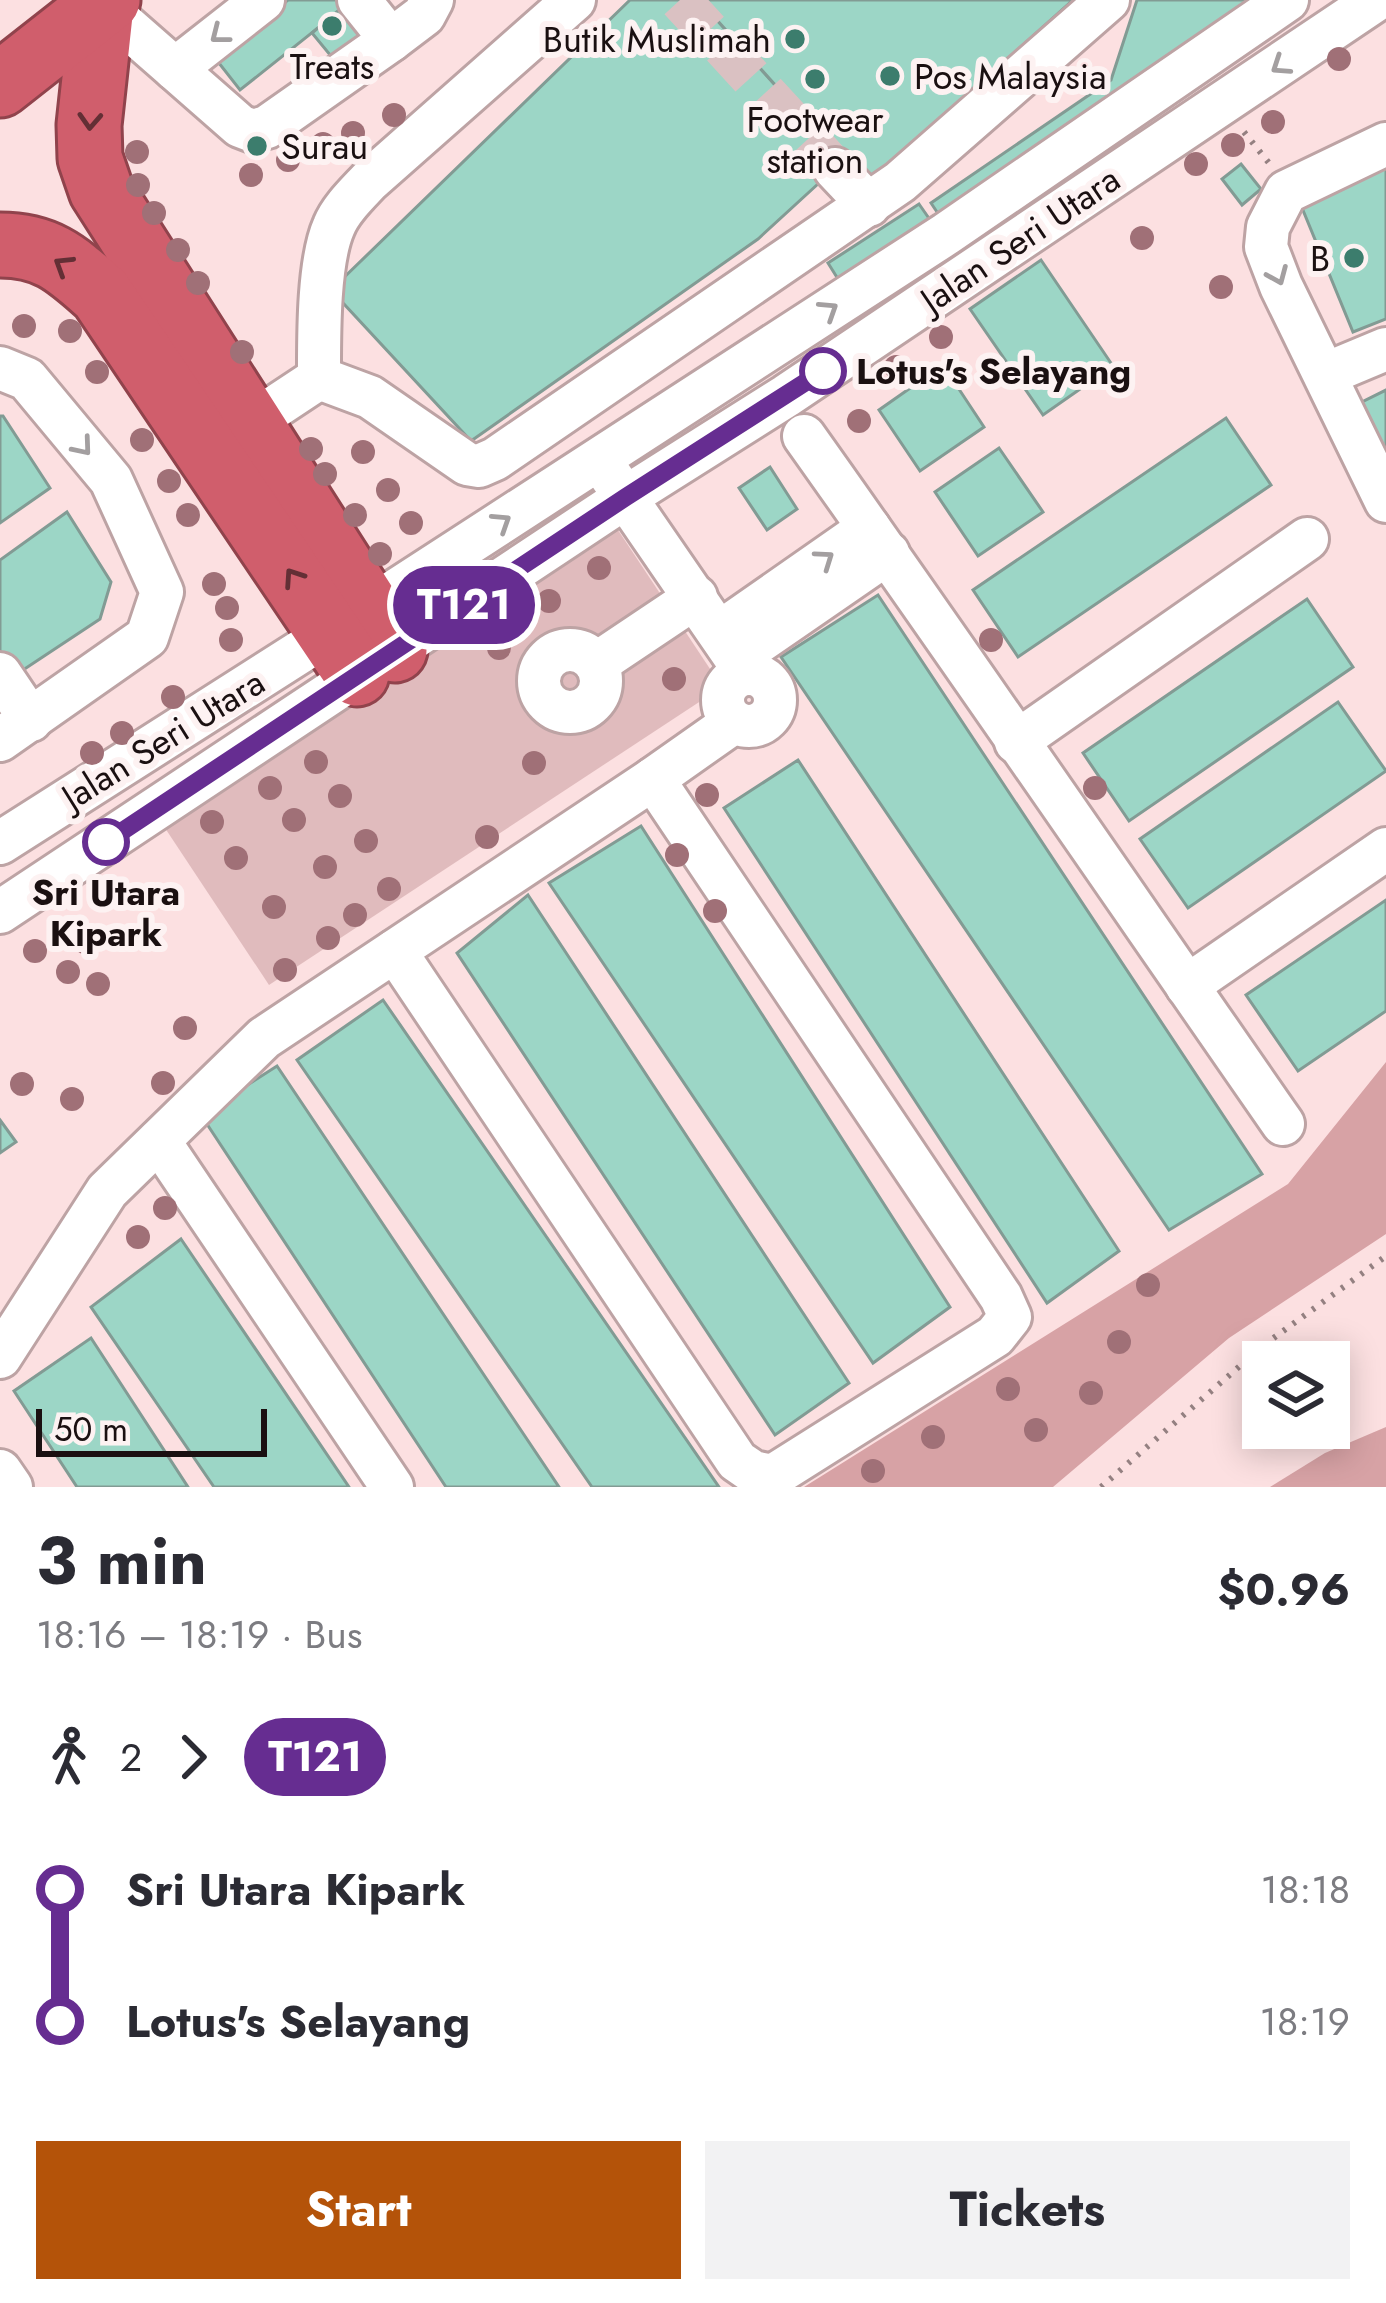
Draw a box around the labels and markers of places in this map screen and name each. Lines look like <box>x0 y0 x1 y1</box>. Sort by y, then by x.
marker: Treats <box>319 13 345 39</box>
place label: Butik Muslimah <box>543 13 771 65</box>
marker: Butik Muslimah <box>782 26 808 52</box>
place label: Treats <box>290 40 374 92</box>
place label: Pos Malaysia <box>914 50 1107 102</box>
marker: Pos Malaysia <box>877 63 903 89</box>
marker: Footwear station <box>802 66 828 92</box>
place label: Footwear station <box>746 93 884 186</box>
place label: Surau <box>281 120 368 172</box>
marker: Surau <box>244 133 270 159</box>
place label: B <box>1310 232 1330 284</box>
marker: B <box>1341 245 1367 271</box>
place label: Lotus's Selayang <box>856 345 1131 397</box>
marker: Lotus's Selayang <box>801 349 845 393</box>
marker: Sri Utara Kipark <box>84 820 128 864</box>
place label: Sri Utara Kipark <box>32 866 180 959</box>

